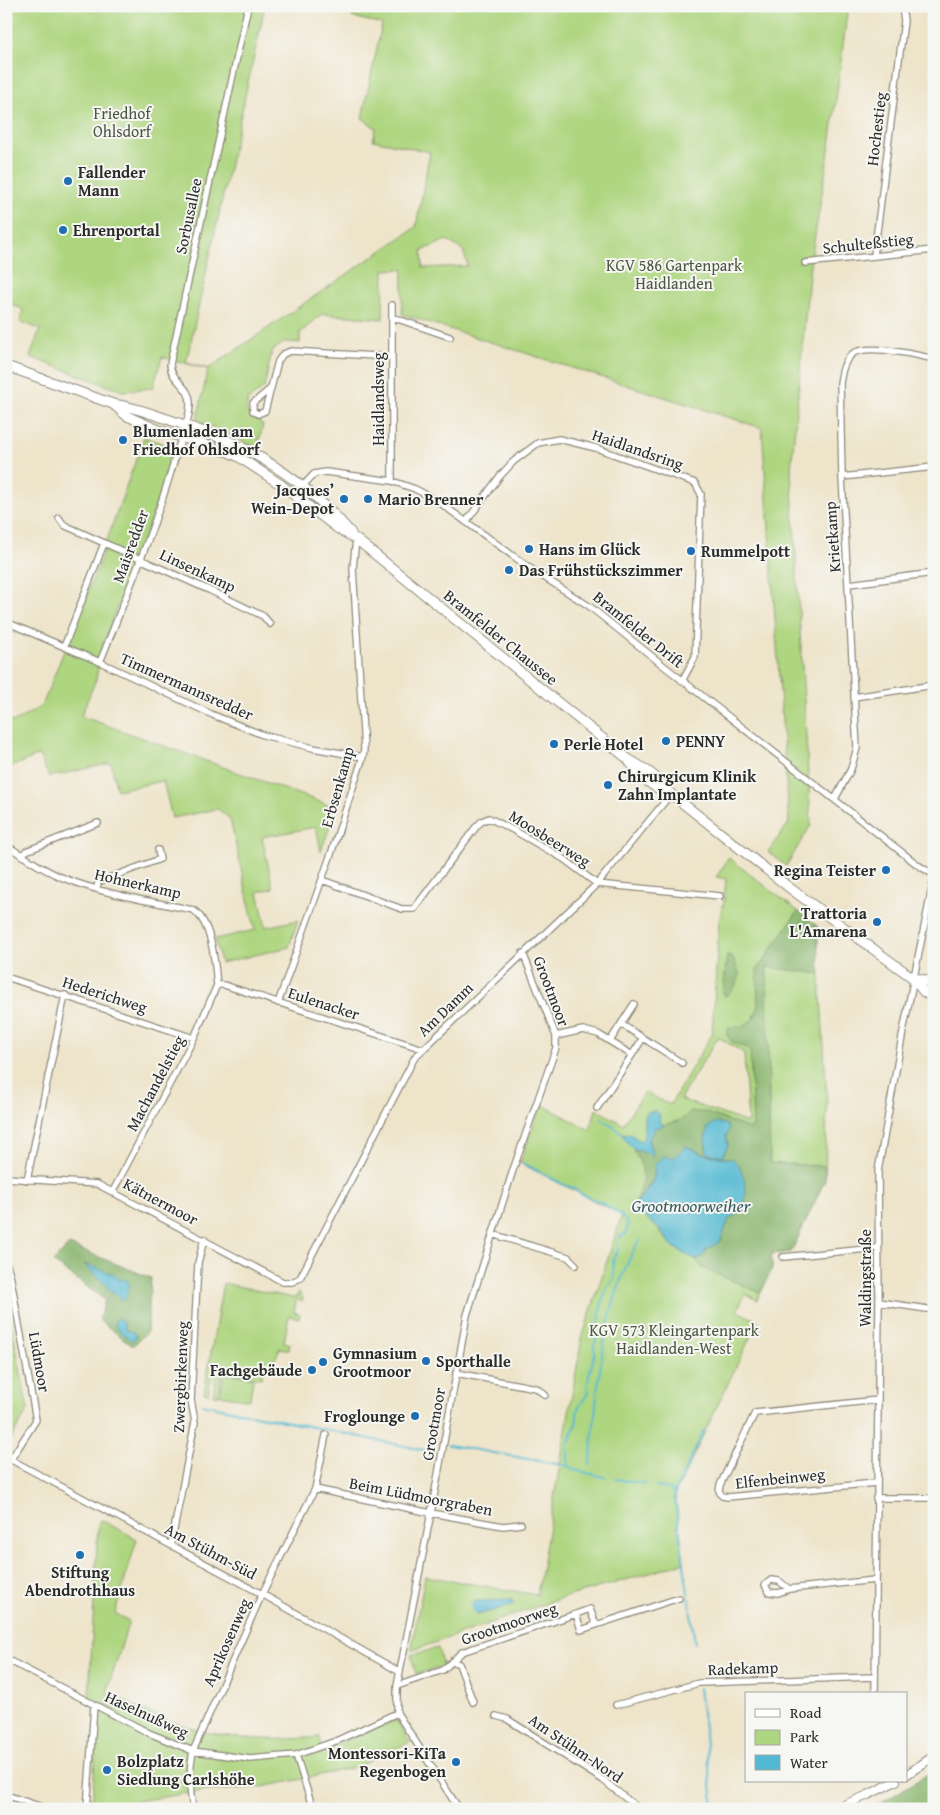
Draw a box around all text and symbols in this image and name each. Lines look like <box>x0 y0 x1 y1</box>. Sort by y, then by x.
street label: Hochestieg <box>860 91 892 167</box>
park label: Friedhof Ohlsdorf <box>93 101 153 143</box>
place label: Fallender Mann <box>78 160 146 202</box>
marker: Fallender Mann <box>62 175 74 187</box>
street label: Sorbusallee <box>168 176 208 256</box>
place label: Ehrenportal <box>73 218 160 242</box>
marker: Ehrenportal <box>57 224 69 236</box>
street label: Schulteßstieg <box>821 226 915 260</box>
park label: KGV 586 Gartenpark Haidlanden <box>606 253 743 295</box>
street label: Haidlandsweg <box>366 352 390 446</box>
place label: Blumenladen am Friedhof Ohlsdorf <box>133 419 262 461</box>
street label: Haidlandsring <box>589 422 687 476</box>
marker: Blumenladen am Friedhof Ohlsdorf <box>117 434 129 446</box>
place label: Jacques’ Wein-Depot <box>251 478 334 520</box>
place label: Mario Brenner <box>378 487 484 511</box>
marker: Jacques’ Wein-Depot <box>338 493 350 505</box>
marker: Mario Brenner <box>362 493 374 505</box>
street label: Krietkamp <box>818 500 846 573</box>
street label: Maisredder <box>106 506 155 586</box>
place label: Hans im Glück <box>539 537 641 561</box>
place label: Rummelpott <box>701 539 790 563</box>
street label: Linsenkamp <box>156 542 240 598</box>
marker: Hans im Glück <box>523 543 535 555</box>
marker: Rummelpott <box>685 545 697 557</box>
place label: Das Frühstückszimmer <box>519 558 683 582</box>
marker: Das Frühstückszimmer <box>503 564 515 576</box>
street label: Bramfelder Chaussee <box>439 583 563 691</box>
street label: Bramfelder Drift <box>588 585 690 673</box>
street label: Timmermannsredder <box>116 646 258 726</box>
place label: PENNY <box>676 729 725 753</box>
place label: Perle Hotel <box>564 732 643 756</box>
marker: PENNY <box>660 735 672 747</box>
marker: Perle Hotel <box>548 738 560 750</box>
street label: Erbsenkamp <box>314 743 360 830</box>
place label: Chirurgicum Klinik Zahn Implantate <box>618 764 757 806</box>
marker: Chirurgicum Klinik Zahn Implantate <box>602 779 614 791</box>
street label: Moosbeerweg <box>505 803 595 873</box>
place label: Regina Teister <box>774 858 877 882</box>
street label: Hohnerkamp <box>92 861 184 905</box>
marker: Regina Teister <box>880 864 892 876</box>
place label: Trattoria L'Amarena <box>789 901 868 943</box>
marker: Trattoria L'Amarena <box>871 916 883 928</box>
street label: Grootmoor <box>528 952 577 1030</box>
street label: Hederichweg <box>60 969 150 1019</box>
street label: Am Damm <box>412 976 478 1042</box>
street label: Eulenacker <box>285 980 363 1026</box>
street label: Machandelstieg <box>120 1031 190 1135</box>
street label: Kätnermoor <box>119 1171 203 1231</box>
water label: Grootmoorweiher <box>631 1192 752 1219</box>
street label: Waldingstraße <box>853 1229 877 1327</box>
park label: KGV 573 Kleingartenpark Haidlanden-West <box>589 1318 760 1360</box>
street label: Zwergbirkenweg <box>166 1321 194 1433</box>
street label: Lüdmoor <box>23 1330 57 1395</box>
place label: Gymnasium Grootmoor <box>333 1341 417 1383</box>
place label: Sporthalle <box>436 1349 511 1373</box>
marker: Sporthalle <box>420 1355 432 1367</box>
marker: Gymnasium Grootmoor <box>317 1356 329 1368</box>
place label: Fachgebäude <box>210 1358 302 1382</box>
marker: Fachgebäude <box>306 1364 318 1376</box>
street label: Grootmoor <box>415 1385 451 1462</box>
place label: Froglounge <box>324 1404 405 1428</box>
marker: Froglounge <box>409 1410 421 1422</box>
street label: Elfenbeinweg <box>734 1461 826 1495</box>
street label: Beim Lüdmoorgraben <box>347 1470 495 1522</box>
street label: Am Stühm-Süd <box>161 1517 262 1586</box>
marker: Stiftung Abendrothhaus <box>74 1549 86 1561</box>
place label: Stiftung Abendrothhaus <box>25 1560 135 1602</box>
street label: Aprikosenweg <box>196 1594 256 1690</box>
street label: Grootmoorweg <box>458 1595 560 1651</box>
street label: Radekamp <box>707 1655 779 1681</box>
street label: Haselnußweg <box>101 1684 193 1744</box>
legend <box>745 1692 908 1782</box>
text: Road <box>790 1702 821 1723</box>
street label: Am Stühm-Nord <box>524 1707 629 1789</box>
text: Park <box>790 1726 819 1747</box>
place label: Montessori-KiTa Regenbogen <box>328 1741 447 1783</box>
place label: Bolzplatz Siedlung Carlshöhe <box>117 1749 255 1791</box>
text: Water <box>790 1752 828 1773</box>
marker: Montessori-KiTa Regenbogen <box>450 1756 462 1768</box>
marker: Bolzplatz Siedlung Carlshöhe <box>101 1764 113 1776</box>

